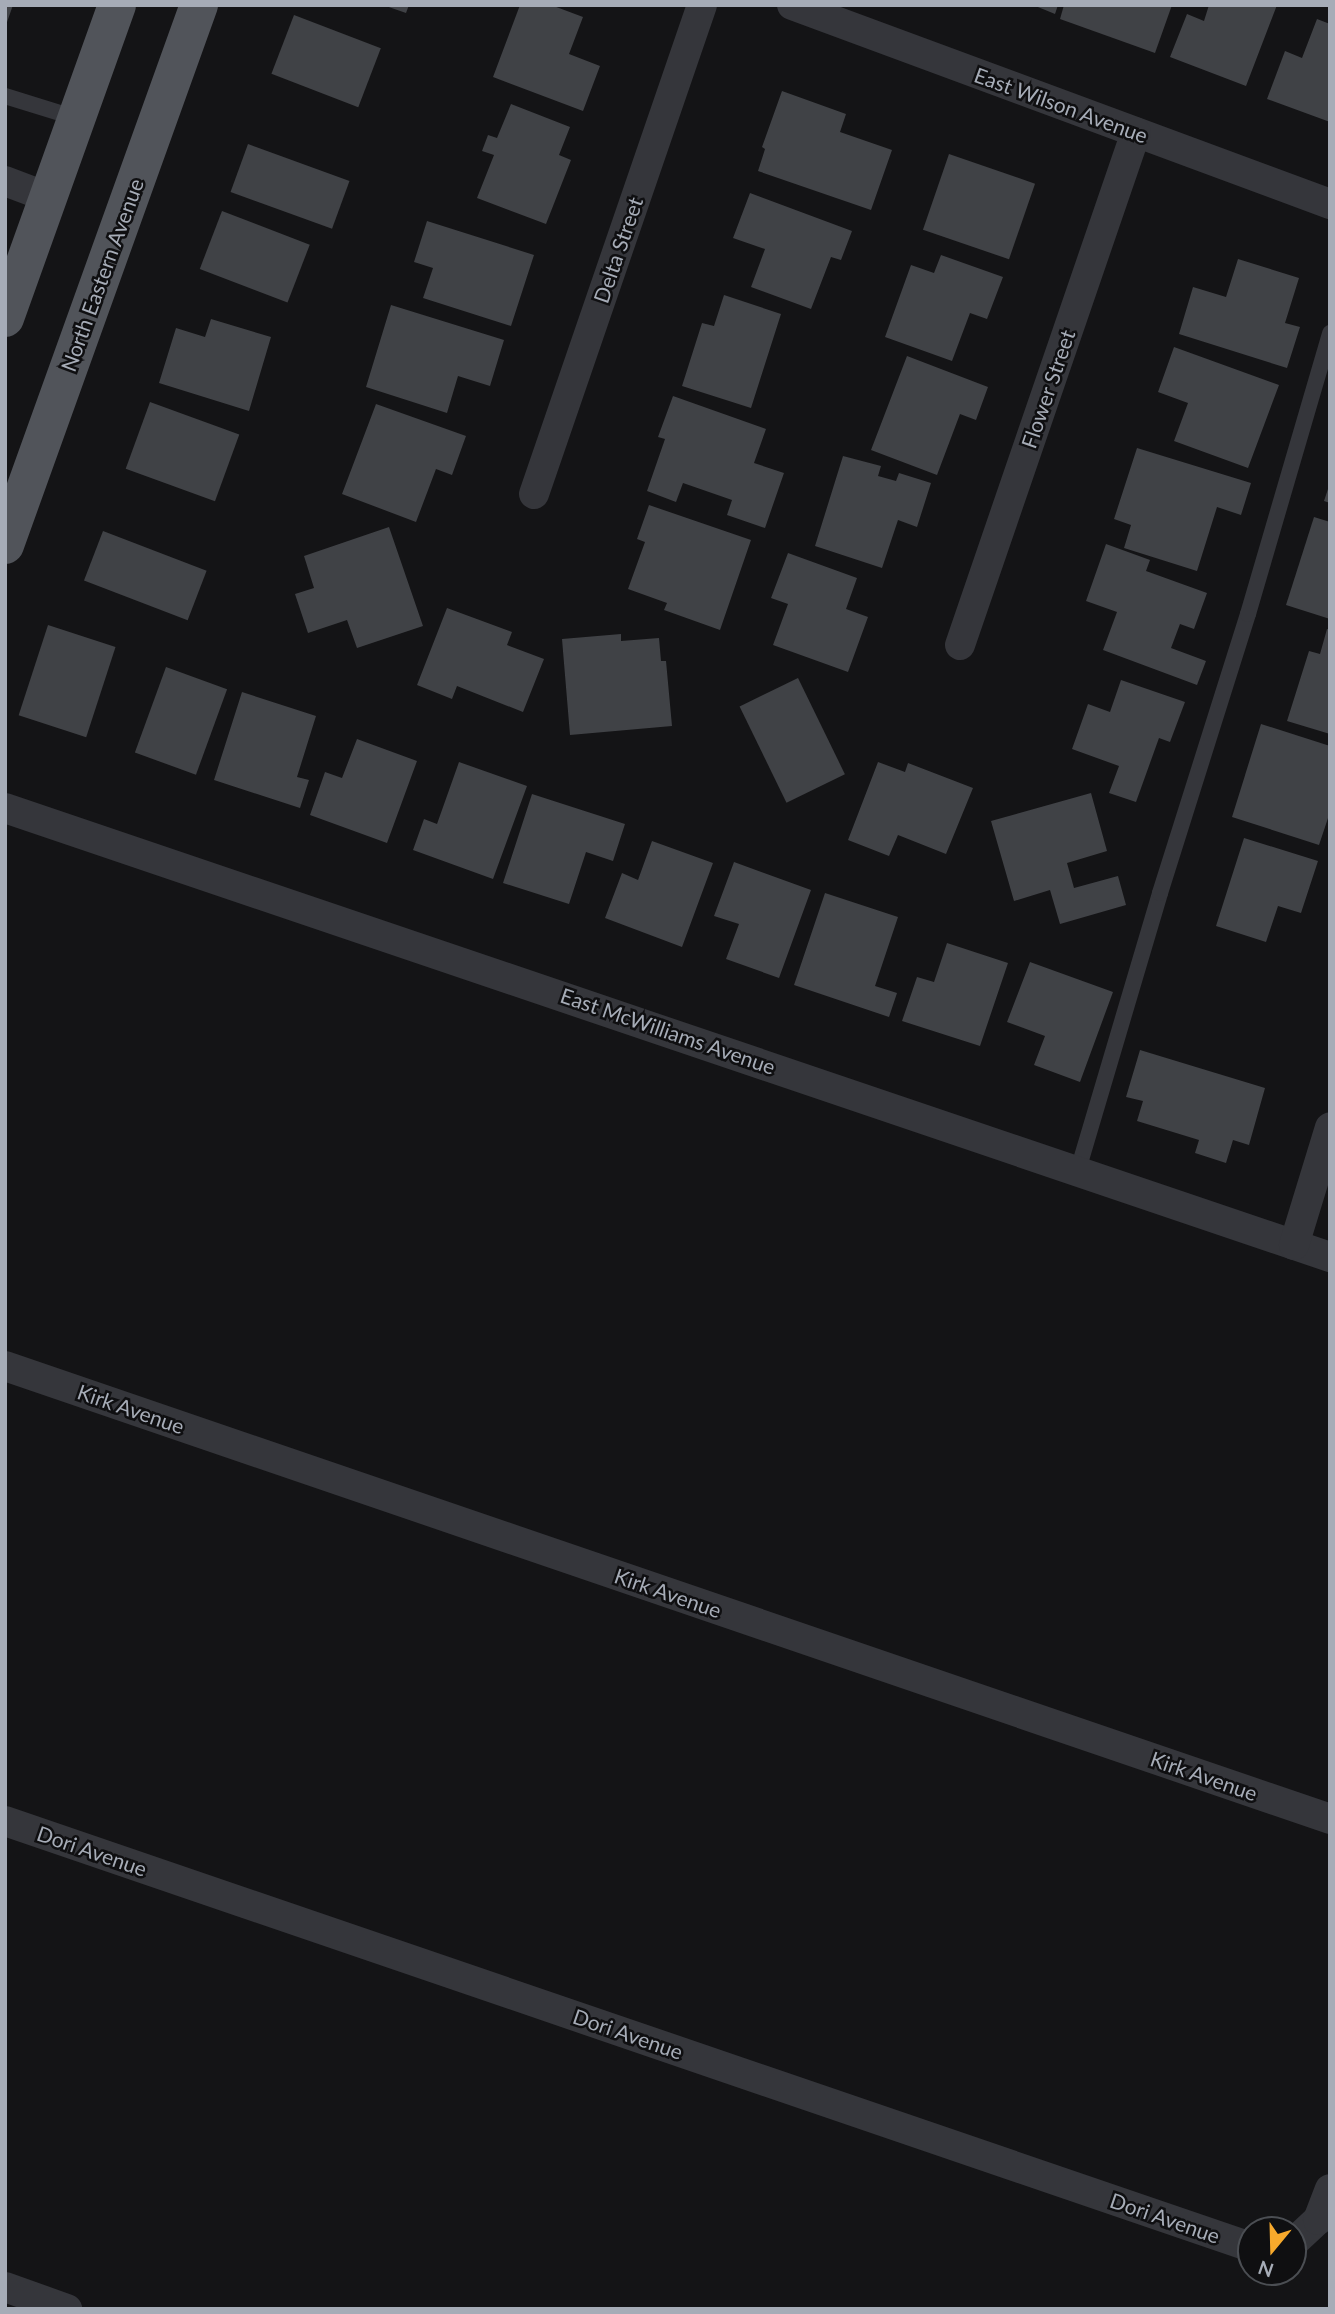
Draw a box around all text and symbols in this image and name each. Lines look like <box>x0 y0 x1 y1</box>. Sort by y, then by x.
street label: East Wilson Avenue <box>970 62 1152 148</box>
street label: North Eastern Avenue <box>55 175 149 375</box>
street label: Delta Street <box>588 194 648 306</box>
street label: Flower Street <box>1016 326 1080 452</box>
street label: East McWilliams Avenue <box>557 982 779 1080</box>
street label: Kirk Avenue <box>74 1379 188 1439</box>
street label: Kirk Avenue <box>611 1563 725 1623</box>
street label: Kirk Avenue <box>1147 1746 1261 1806</box>
street label: Dori Avenue <box>33 1820 151 1882</box>
street label: Dori Avenue <box>569 2003 687 2065</box>
street label: Dori Avenue <box>1106 2187 1224 2249</box>
north arrow <box>1237 2216 1307 2286</box>
text: N <box>1255 2256 1276 2283</box>

